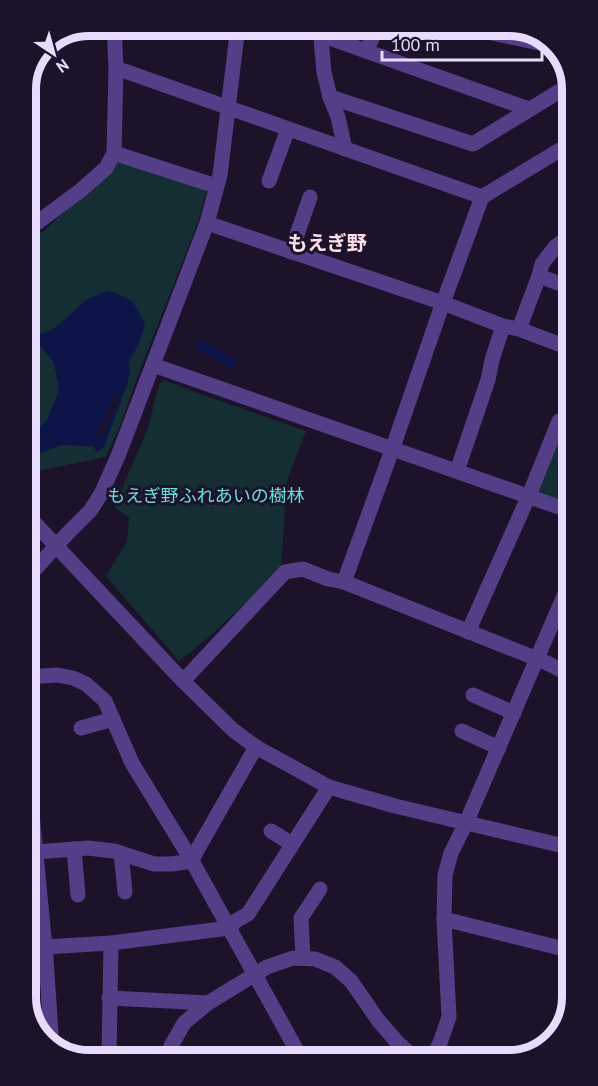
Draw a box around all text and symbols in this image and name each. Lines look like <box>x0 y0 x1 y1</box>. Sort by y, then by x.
north arrow <box>24 24 84 84</box>
scale bar <box>382 24 542 62</box>
text: 100 m <box>391 33 440 56</box>
text: N <box>53 55 73 77</box>
district label: もえぎ野 <box>287 230 367 256</box>
park label: もえぎ野ふれあいの樹林 <box>107 484 305 507</box>

